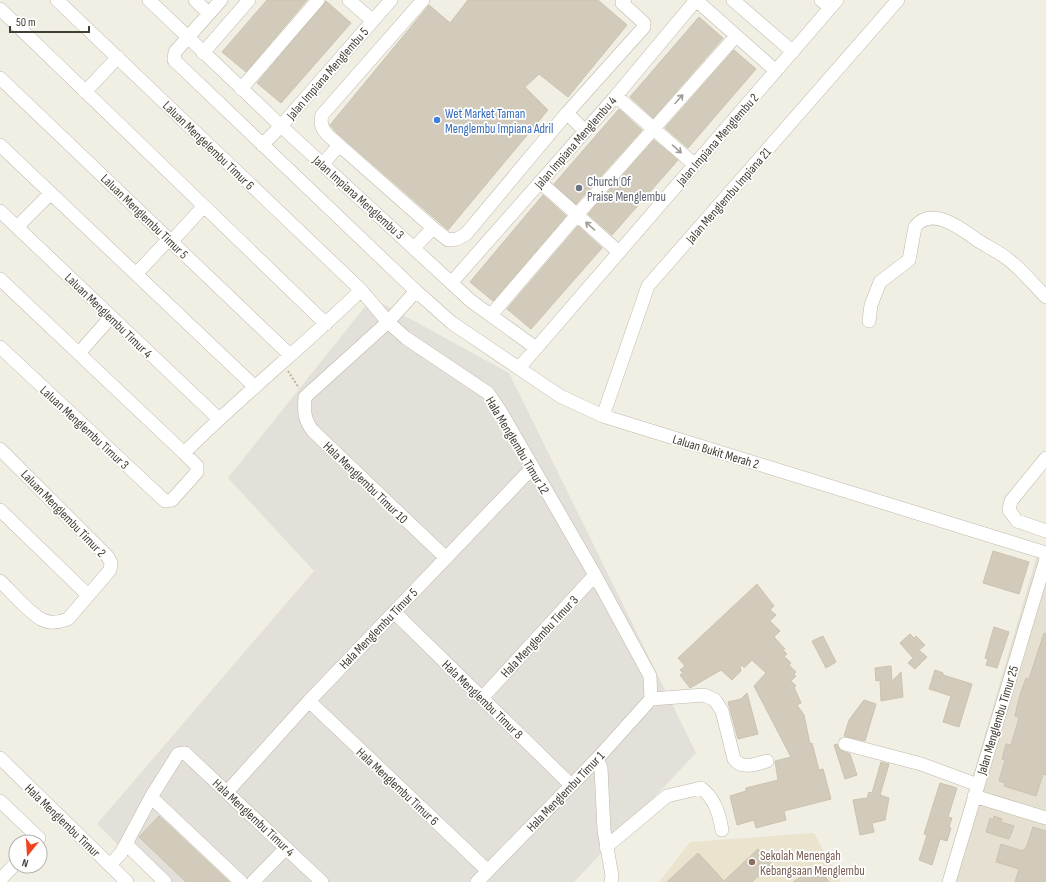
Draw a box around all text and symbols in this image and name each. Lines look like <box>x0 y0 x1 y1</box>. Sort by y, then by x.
scale bar <box>10 8 89 34</box>
text: 50 m <box>16 15 36 30</box>
street label: Jalan Impiana Menglembu 5 <box>283 24 372 124</box>
street label: Jalan Impiana Menglembu 2 <box>673 90 762 190</box>
street label: Jalan Impiana Menglembu 4 <box>531 93 621 193</box>
one-way arrow <box>675 94 684 104</box>
street label: Laluan Mengelembu Timur 6 <box>159 98 258 194</box>
place label: Wet Market Taman Menglembu Impiana Adril <box>445 106 553 137</box>
marker: Wet Market Taman Menglembu Impiana Adril <box>432 115 442 125</box>
one-way arrow <box>672 144 682 153</box>
street label: Jalan Menglembu Impiana 21 <box>682 144 775 248</box>
street label: Jalan Impiana Menglembu 3 <box>309 152 407 243</box>
street label: Laluan Menglembu Timur 5 <box>97 171 191 263</box>
place label: Church Of Praise Menglembu <box>587 174 666 205</box>
marker: Church Of Praise Menglembu <box>574 183 584 193</box>
one-way arrow <box>585 222 595 231</box>
street label: Laluan Menglembu Timur 4 <box>61 270 156 362</box>
street label: Laluan Menglembu Timur 3 <box>37 382 132 473</box>
street label: Hala Menglembu Timur 12 <box>482 394 553 497</box>
street label: Laluan Bukit Merah 2 <box>671 431 761 473</box>
street label: Hala Menglembu Timur 10 <box>320 438 411 527</box>
street label: Laluan Menglembu Timur 2 <box>17 467 109 561</box>
street label: Hala Menglembu Timur 5 <box>336 585 421 672</box>
street label: Hala Menglembu Timur 3 <box>498 592 582 681</box>
street label: Hala Menglembu Timur 8 <box>438 657 526 743</box>
street label: Jalan Menglembu Timur 25 <box>973 664 1022 778</box>
street label: Hala Menglembu Timur 6 <box>353 745 442 829</box>
street label: Hala Menglembu Timur 1 <box>523 748 608 835</box>
street label: Hala Menglembu Timur 4 <box>209 776 298 860</box>
street label: Hala Menglembu Timur <box>21 781 104 861</box>
north arrow <box>8 834 48 874</box>
place label: Sekolah Menengah Kebangsaan Menglembu <box>760 848 865 879</box>
text: N <box>20 856 30 870</box>
marker: Sekolah Menengah Kebangsaan Menglembu <box>747 857 757 867</box>

